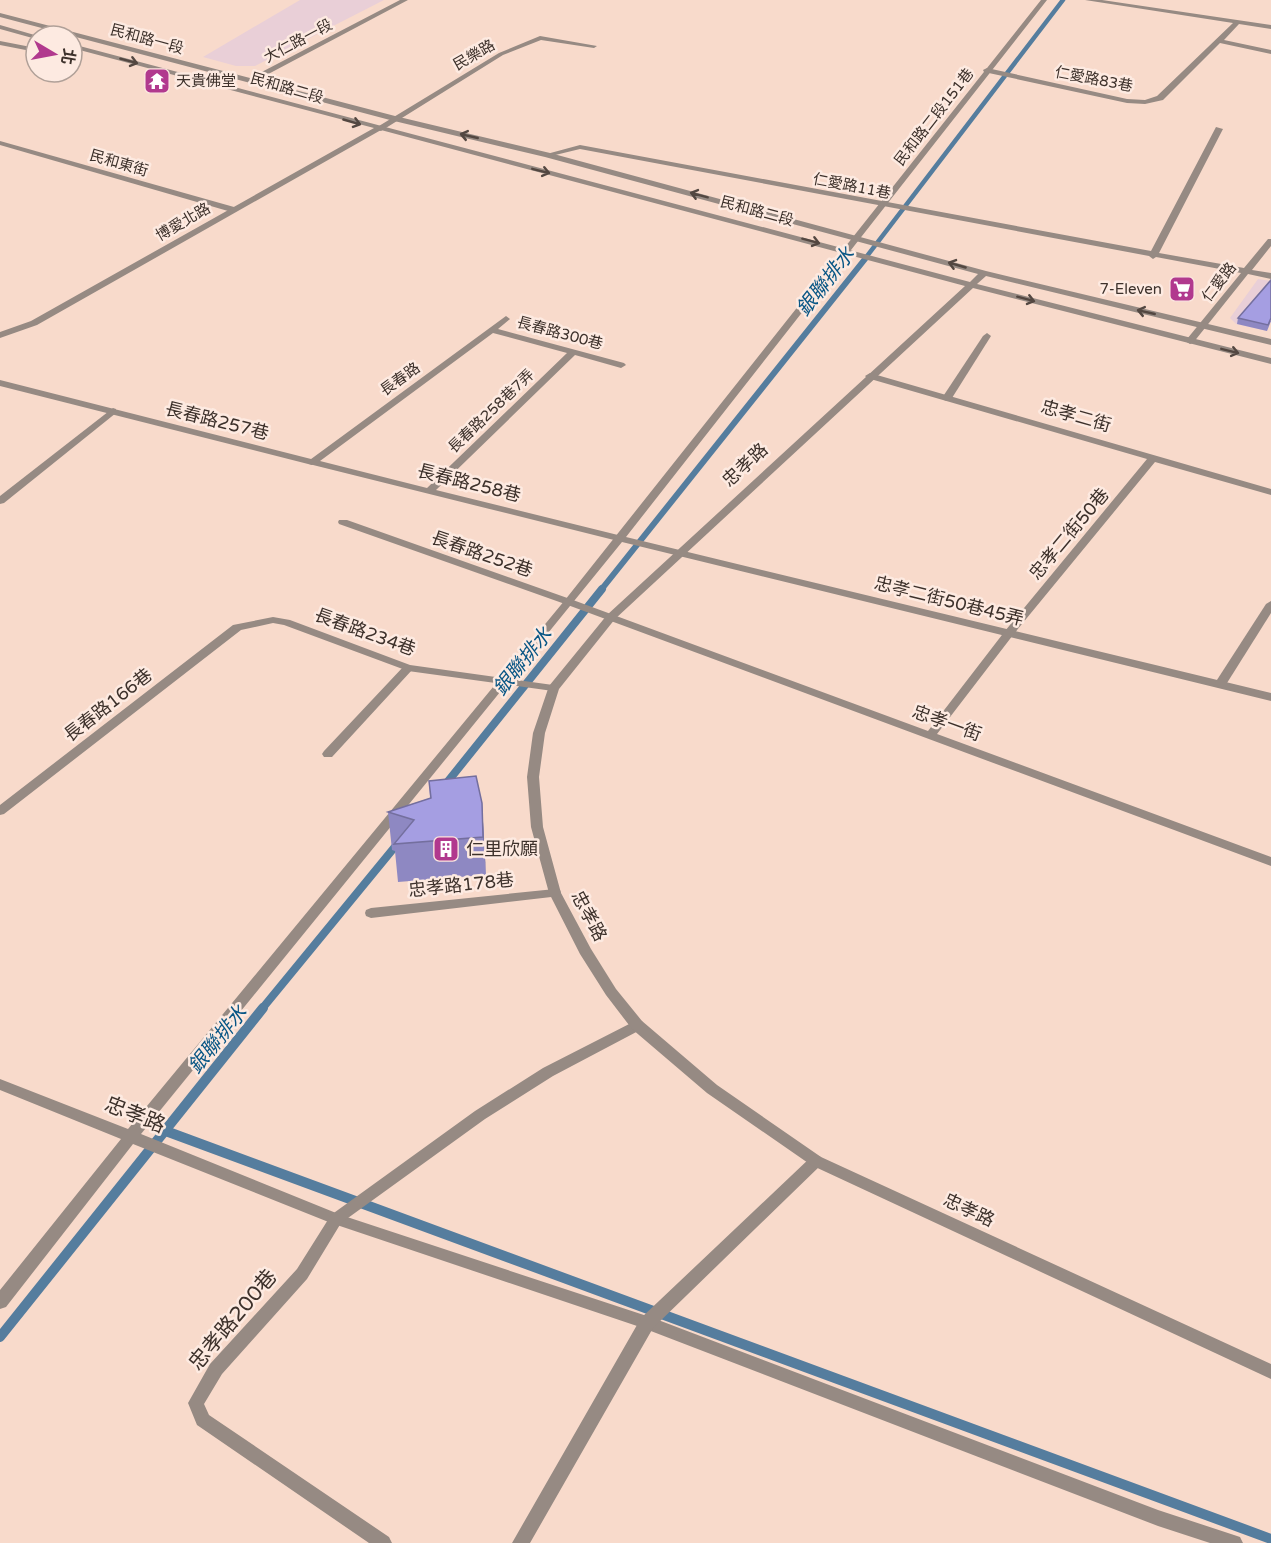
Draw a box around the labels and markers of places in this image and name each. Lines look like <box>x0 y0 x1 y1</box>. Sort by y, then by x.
temple icon: 天貴佛堂 <box>142 66 172 96</box>
place label: 天貴佛堂 <box>176 72 236 90</box>
supermarket icon: 7-Eleven <box>1167 274 1197 304</box>
place label: 7-Eleven <box>1100 280 1162 298</box>
building icon: 仁里欣願 <box>431 834 461 864</box>
place label: 仁里欣願 <box>466 838 538 860</box>

